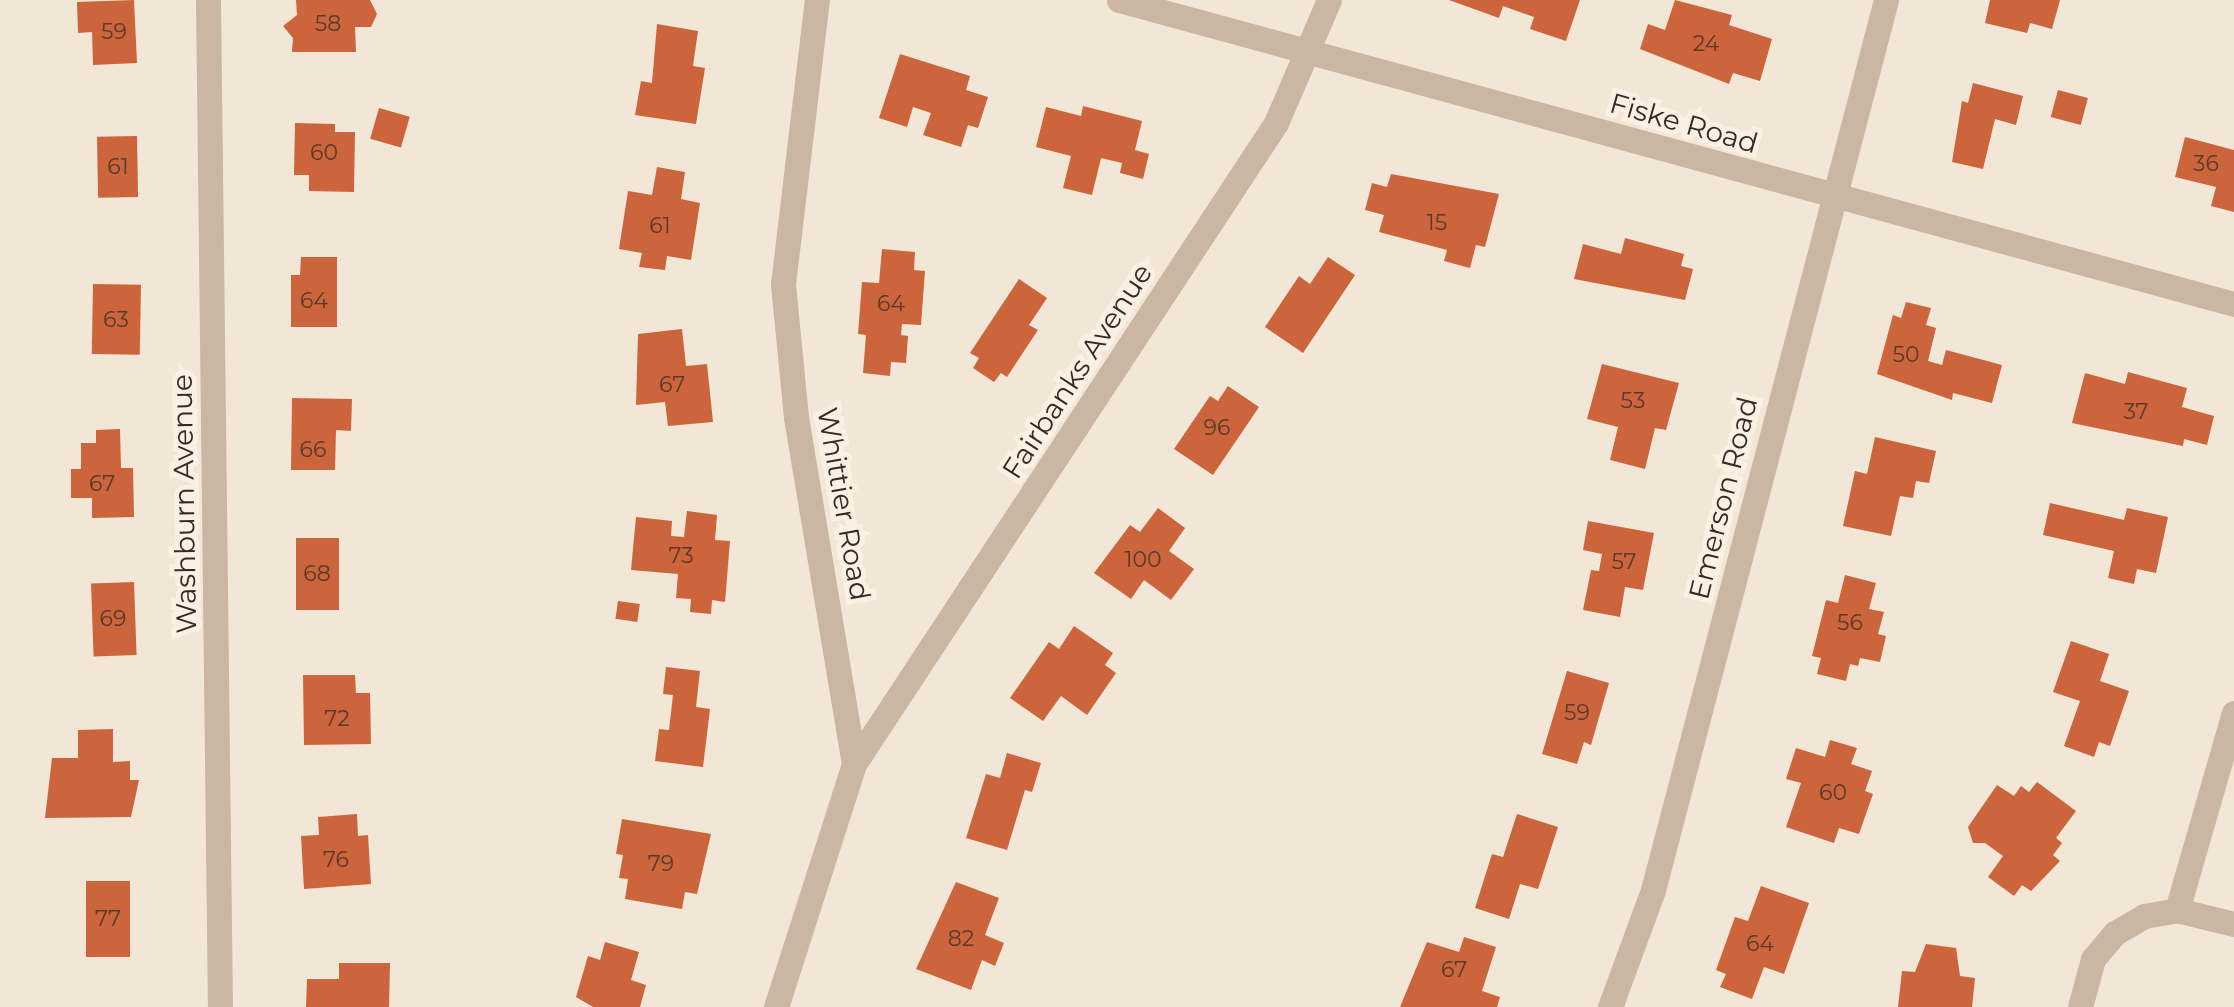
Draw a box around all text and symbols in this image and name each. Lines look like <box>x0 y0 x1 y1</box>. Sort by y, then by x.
house number: 58 <box>315 11 341 37</box>
house number: 59 <box>101 19 127 45</box>
house number: 24 <box>1693 31 1719 57</box>
street label: Fiske Road <box>1606 86 1762 160</box>
house number: 60 <box>310 140 338 166</box>
house number: 36 <box>2193 151 2219 177</box>
house number: 61 <box>107 154 129 180</box>
house number: 15 <box>1427 210 1447 236</box>
house number: 61 <box>649 213 671 239</box>
street label: Fairbanks Avenue <box>995 257 1159 485</box>
house number: 64 <box>300 288 328 314</box>
house number: 64 <box>877 291 905 317</box>
house number: 63 <box>103 307 129 333</box>
house number: 50 <box>1892 342 1920 368</box>
house number: 67 <box>659 372 685 398</box>
street label: Washburn Avenue <box>165 374 203 634</box>
house number: 53 <box>1621 388 1645 414</box>
street label: Emerson Road <box>1682 393 1764 603</box>
house number: 37 <box>2123 399 2149 425</box>
street label: Whittier Road <box>810 405 878 603</box>
house number: 96 <box>1204 415 1230 441</box>
house number: 66 <box>300 437 326 463</box>
house number: 67 <box>89 471 115 497</box>
house number: 73 <box>668 543 694 569</box>
house number: 100 <box>1124 547 1162 573</box>
house number: 57 <box>1611 549 1637 575</box>
house number: 68 <box>303 561 331 587</box>
house number: 69 <box>100 606 126 632</box>
house number: 56 <box>1837 610 1863 636</box>
house number: 59 <box>1564 700 1590 726</box>
house number: 72 <box>324 706 350 732</box>
house number: 60 <box>1819 780 1847 806</box>
house number: 76 <box>323 847 349 873</box>
house number: 79 <box>648 851 674 877</box>
house number: 77 <box>95 906 121 932</box>
house number: 82 <box>948 926 974 952</box>
house number: 64 <box>1746 931 1774 957</box>
house number: 67 <box>1441 957 1467 983</box>

